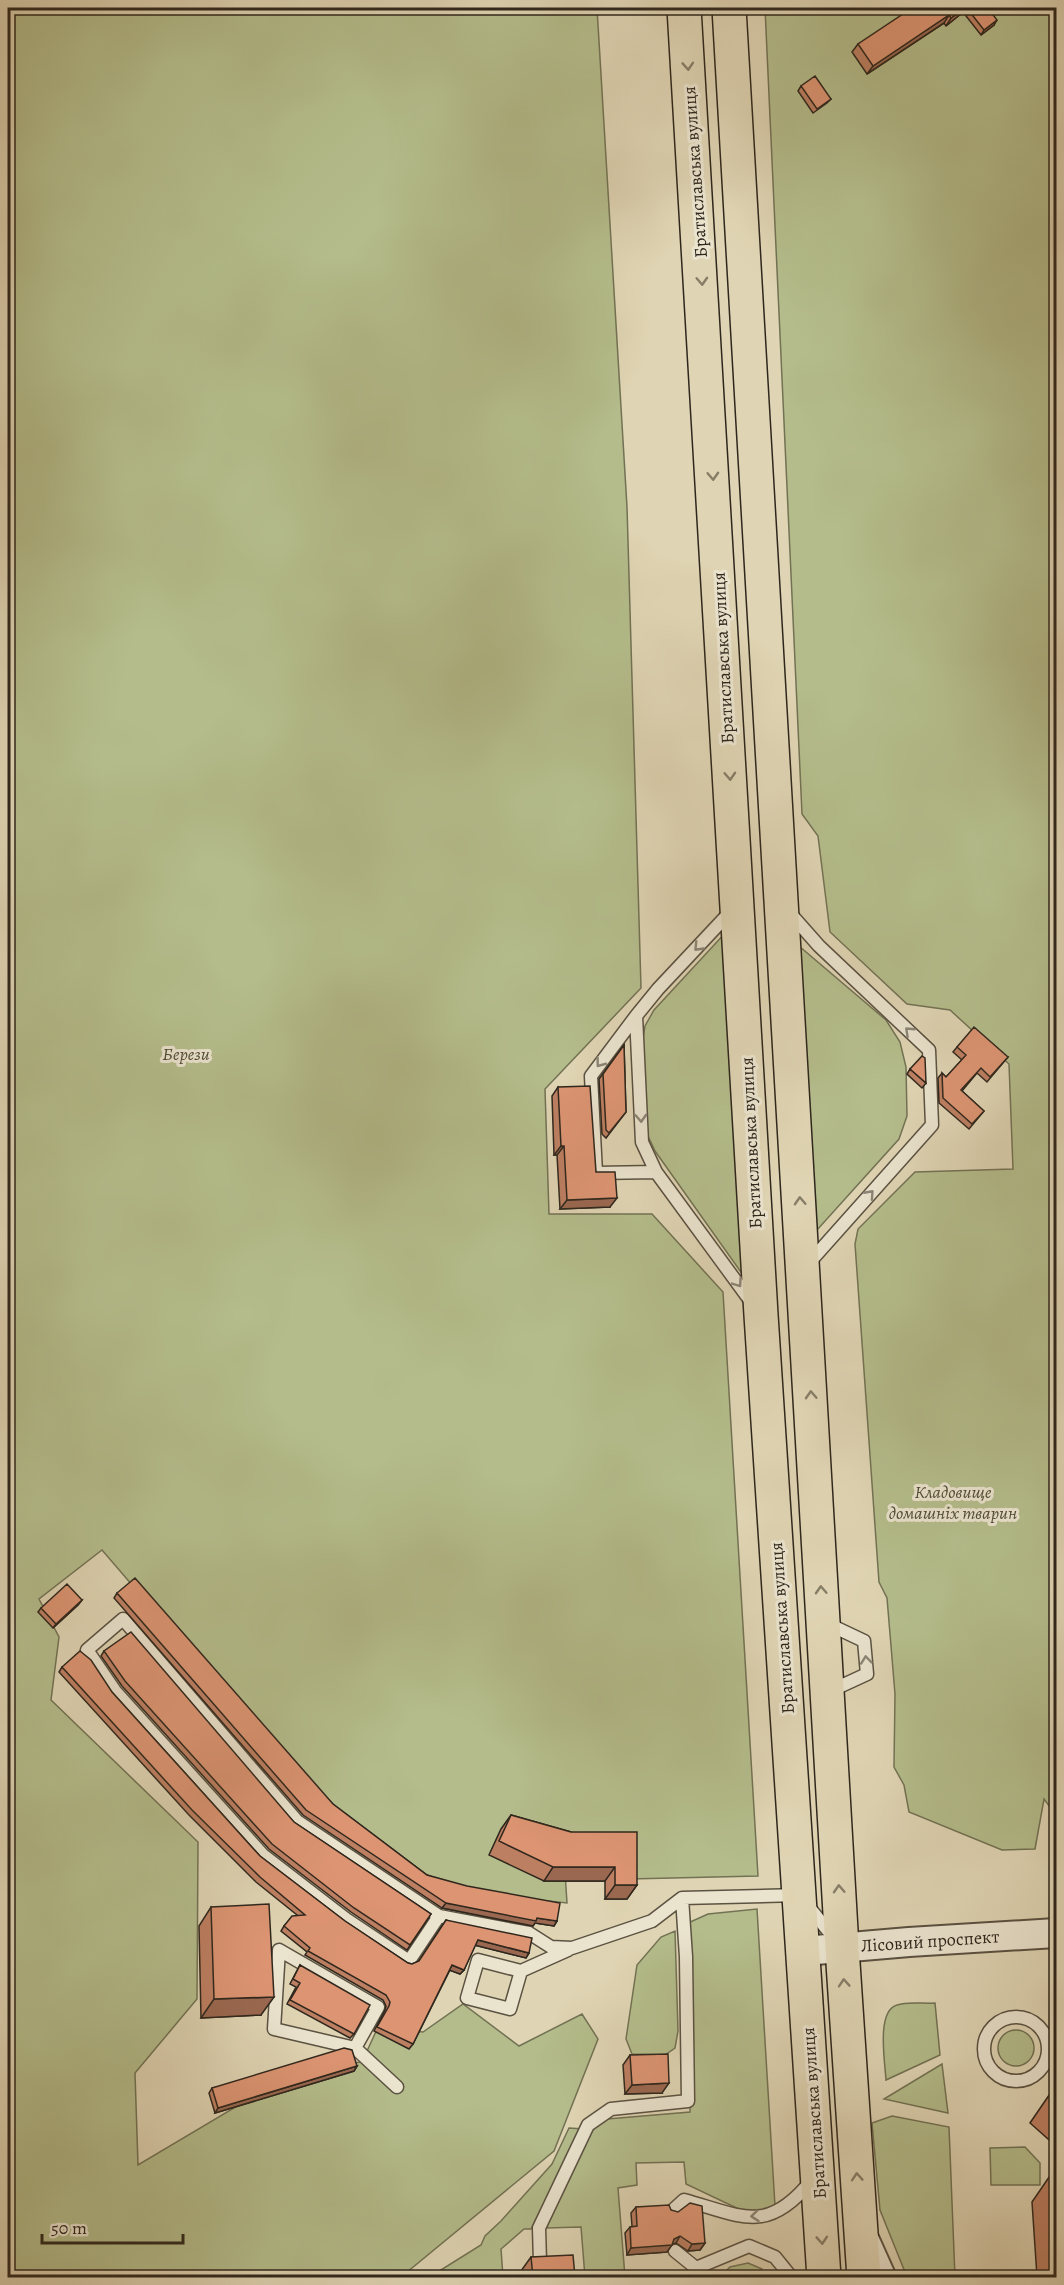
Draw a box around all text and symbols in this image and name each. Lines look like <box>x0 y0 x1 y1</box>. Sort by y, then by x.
one-way arrow <box>681 61 694 70</box>
street label: Братиславська вулиця <box>677 85 713 259</box>
one-way arrow <box>695 277 708 286</box>
one-way arrow <box>706 472 719 481</box>
street label: Братиславська вулиця <box>707 571 739 745</box>
one-way arrow <box>723 771 736 780</box>
one-way arrow <box>694 940 705 951</box>
one-way arrow <box>906 1027 916 1038</box>
park label: Берези <box>162 1042 210 1066</box>
one-way arrow <box>597 1056 608 1067</box>
street label: Братиславська вулиця <box>735 1056 767 1230</box>
one-way arrow <box>635 1113 648 1122</box>
one-way arrow <box>863 1190 874 1200</box>
one-way arrow <box>793 1196 806 1205</box>
one-way arrow <box>731 1276 742 1287</box>
one-way arrow <box>804 1391 817 1400</box>
park label: Кладовище домашніх тварин <box>889 1480 1017 1525</box>
street label: Братиславська вулиця <box>764 1541 800 1715</box>
one-way arrow <box>815 1585 828 1594</box>
one-way arrow <box>860 1655 873 1664</box>
one-way arrow <box>832 1885 845 1894</box>
street label: Лісовий проспект <box>860 1924 1000 1958</box>
one-way arrow <box>838 1978 851 1987</box>
street label: Братиславська вулиця <box>796 2026 832 2200</box>
one-way arrow <box>851 2173 864 2182</box>
scale bar <box>42 2207 183 2245</box>
one-way arrow <box>751 2209 760 2222</box>
text: 50 m <box>51 2216 87 2240</box>
one-way arrow <box>815 2236 828 2245</box>

